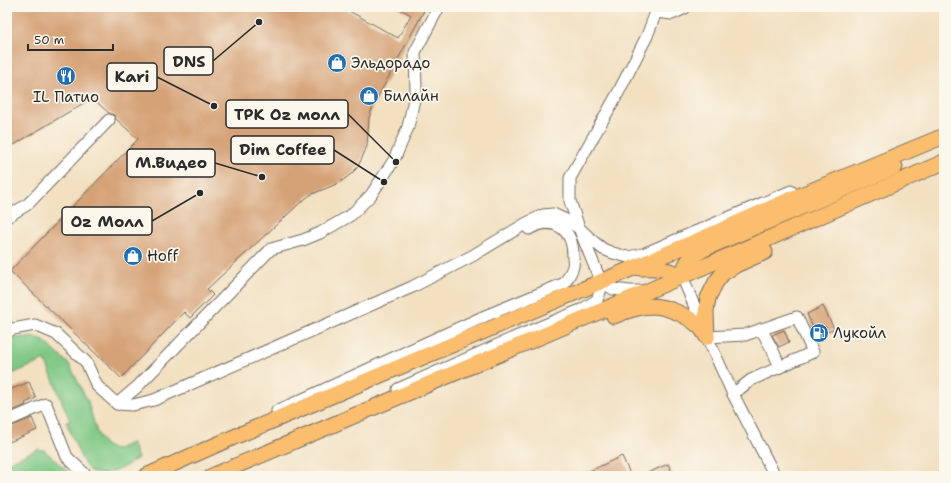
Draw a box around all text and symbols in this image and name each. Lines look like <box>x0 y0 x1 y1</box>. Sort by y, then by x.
scale bar <box>28 26 113 52</box>
text: 50 m <box>34 32 64 48</box>
callout: DNS <box>164 47 213 75</box>
text: DNS <box>173 51 205 72</box>
shop icon: Эльдорадо <box>326 52 348 74</box>
place label: Эльдорадо <box>351 53 430 73</box>
callout: Kari <box>107 63 157 91</box>
restaurant icon: IL Патио <box>55 65 77 87</box>
text: Kari <box>115 66 149 87</box>
shop icon: Билайн <box>358 85 380 107</box>
place label: Билайн <box>383 86 439 106</box>
place label: IL Патио <box>33 87 99 107</box>
callout: ТРК Oz молл <box>226 100 348 128</box>
text: ТРК Oz молл <box>234 104 340 125</box>
callout: Dim Coffee <box>231 136 334 164</box>
text: Dim Coffee <box>239 139 327 160</box>
callout: М.Видео <box>127 149 215 177</box>
text: М.Видео <box>135 152 207 173</box>
callout: Oz Молл <box>62 207 152 235</box>
text: Oz Молл <box>70 211 144 232</box>
shop icon: Hoff <box>122 245 144 267</box>
place label: Hoff <box>147 246 179 266</box>
fuel station icon: Лукойл <box>808 322 830 344</box>
place label: Лукойл <box>833 323 887 343</box>

